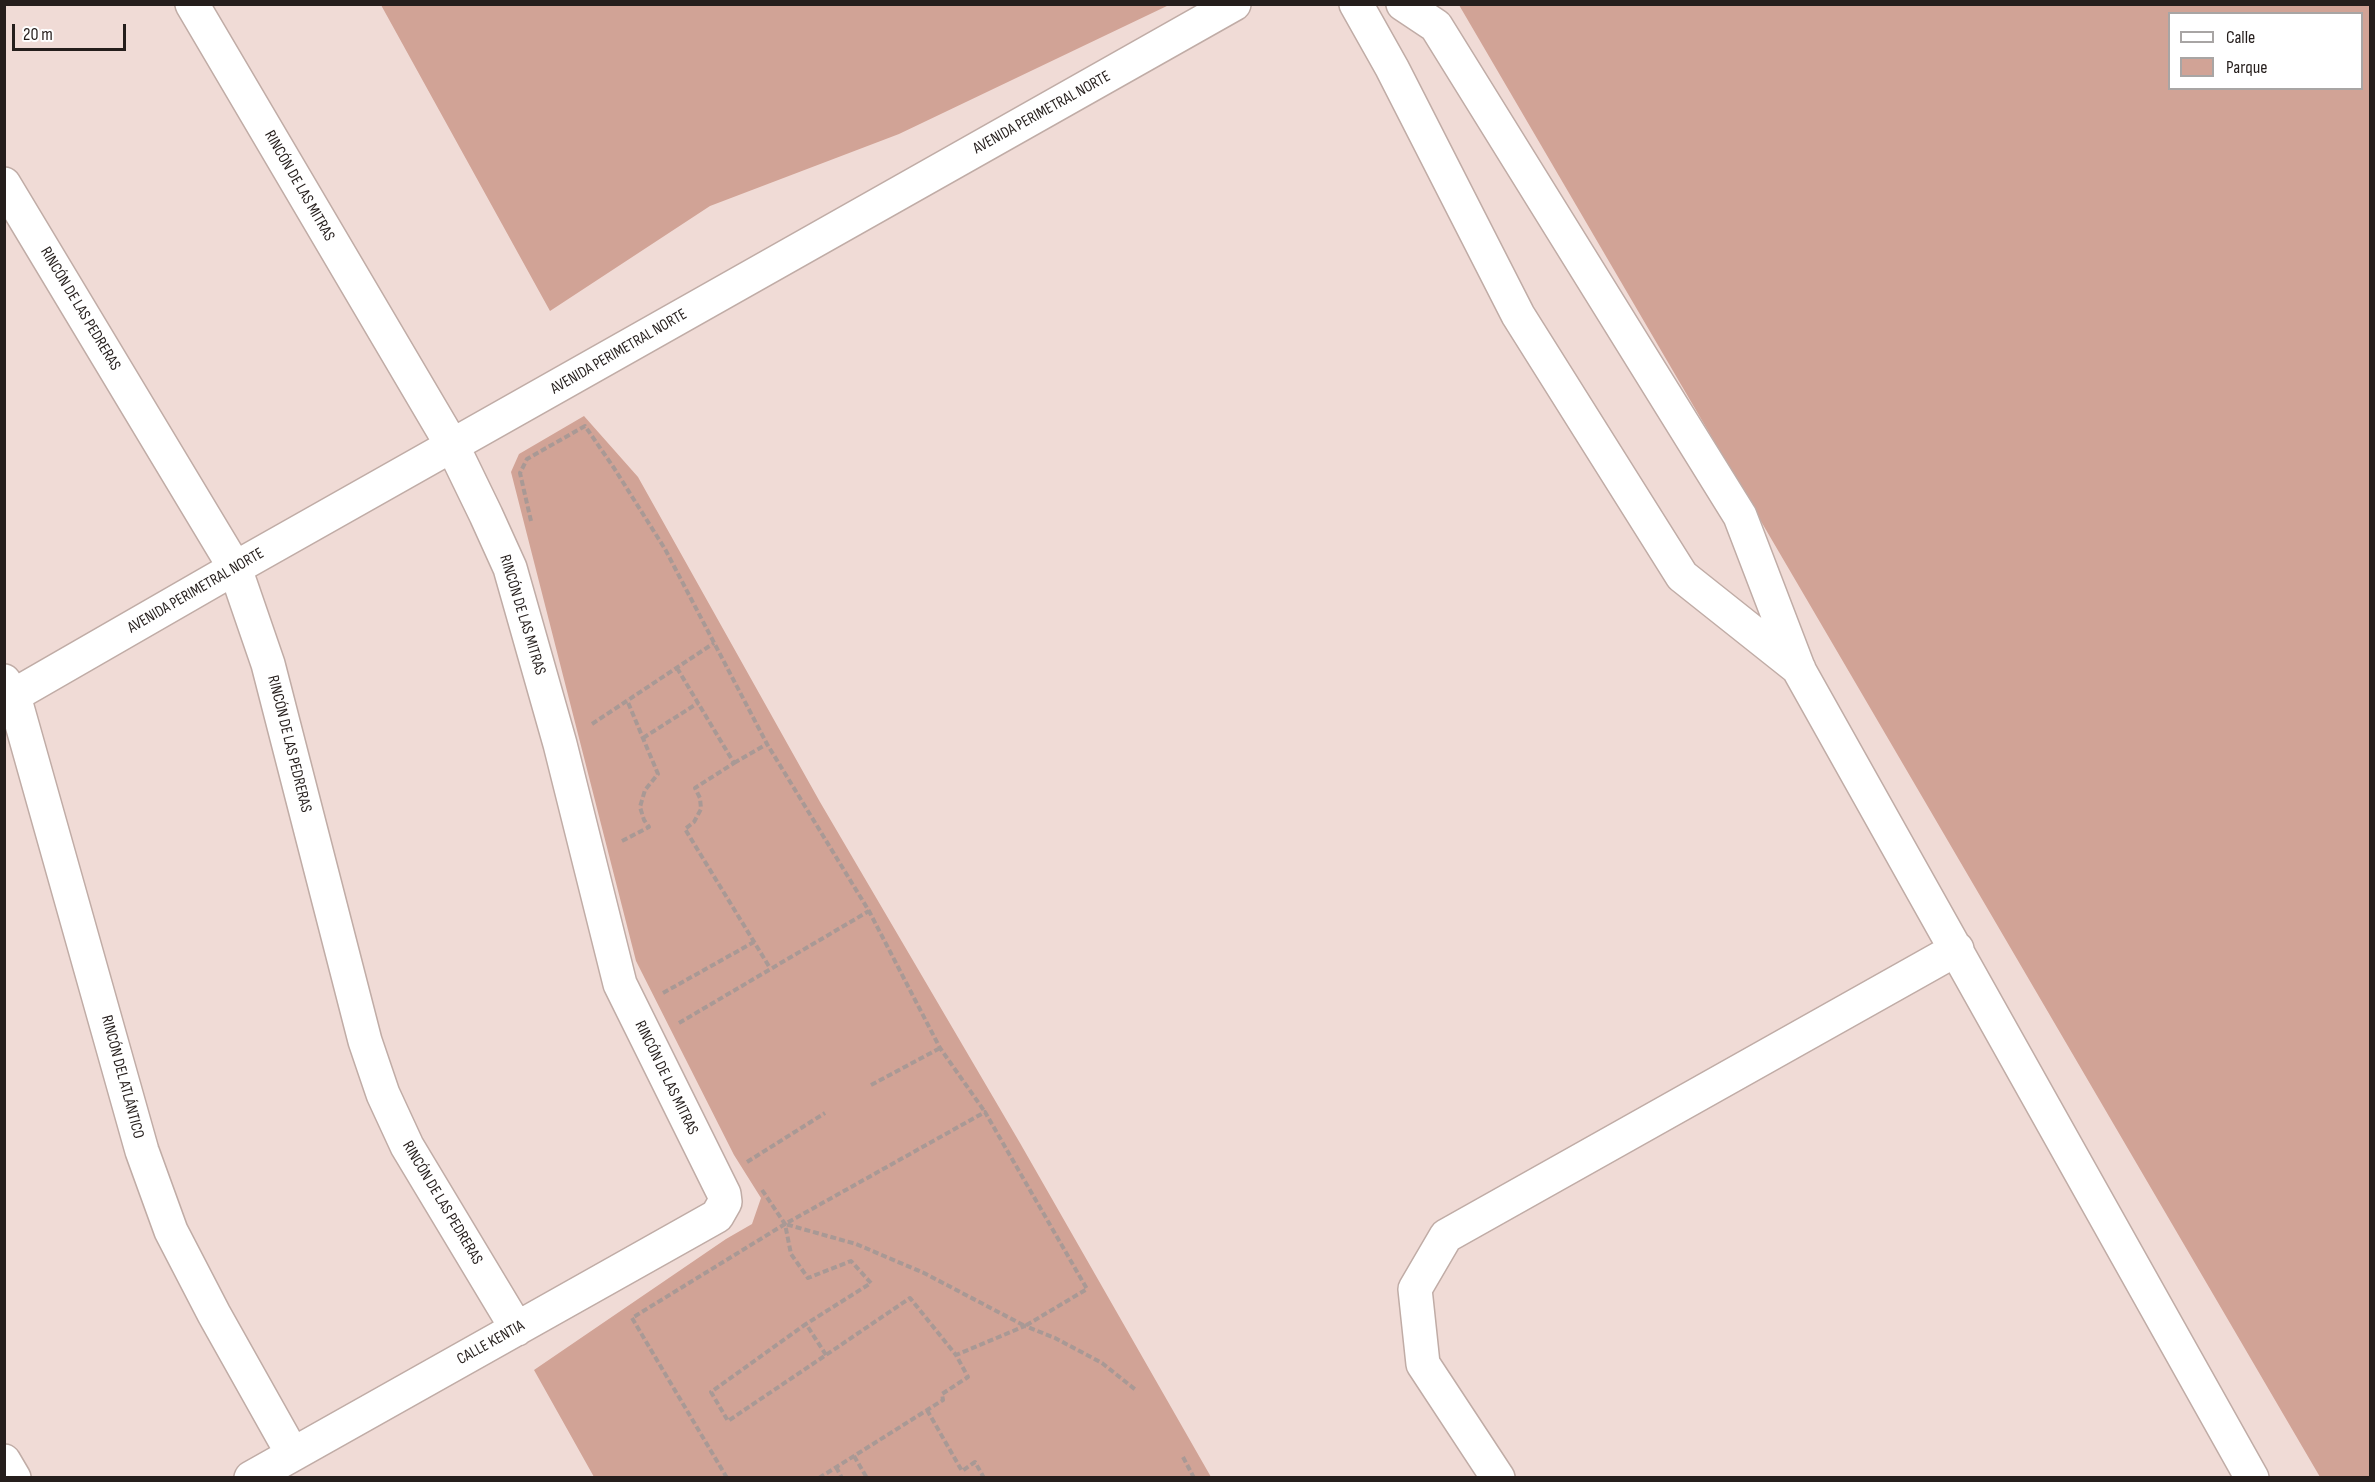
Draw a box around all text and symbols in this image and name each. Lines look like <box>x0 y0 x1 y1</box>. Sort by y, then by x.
scale bar <box>15 12 129 50</box>
legend <box>2168 12 2363 90</box>
text: 20 m <box>23 24 53 45</box>
text: Calle <box>2226 27 2255 48</box>
text: Parque <box>2226 57 2267 78</box>
street label: AVENIDA PERIMETRAL NORTE <box>970 67 1114 159</box>
street label: RINCÓN DE LAS MITRAS <box>260 127 338 245</box>
street label: RINCÓN DE LAS PEDRERAS <box>36 244 124 374</box>
street label: AVENIDA PERIMETRAL NORTE <box>547 305 691 399</box>
street label: AVENIDA PERIMETRAL NORTE <box>124 544 268 638</box>
street label: RINCÓN DE LAS MITRAS <box>495 553 549 677</box>
street label: RINCÓN DE LAS PEDRERAS <box>263 674 315 814</box>
street label: RINCÓN DEL ATLÁNTICO <box>96 1013 148 1141</box>
street label: RINCÓN DE LAS MITRAS <box>630 1018 702 1138</box>
street label: RINCÓN DE LAS PEDRERAS <box>398 1138 486 1268</box>
street label: CALLE KENTIA <box>454 1317 528 1369</box>

